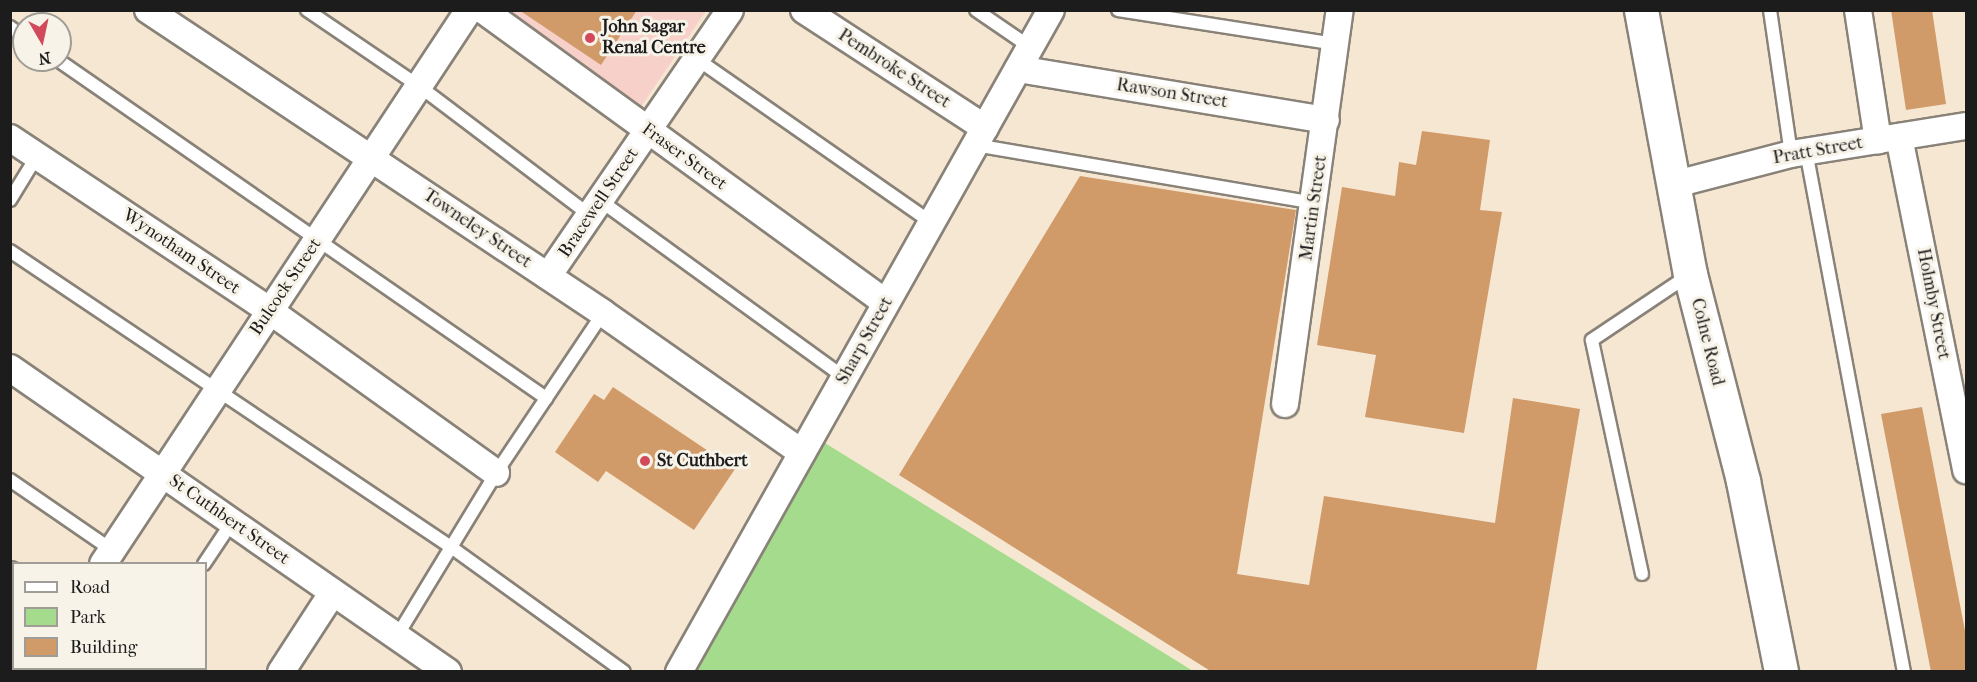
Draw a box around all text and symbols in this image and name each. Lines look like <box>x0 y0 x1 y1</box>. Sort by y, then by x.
north arrow <box>12 12 72 72</box>
place label: John Sagar Renal Centre <box>602 17 706 60</box>
street label: Pembroke Street <box>834 25 954 113</box>
marker: John Sagar Renal Centre <box>583 31 597 45</box>
text: N <box>37 48 52 69</box>
street label: Rawson Street <box>1115 75 1229 113</box>
street label: Fraser Street <box>637 119 731 195</box>
street label: Pratt Street <box>1771 132 1865 170</box>
street label: Bracewell Street <box>554 144 644 262</box>
street label: Martin Street <box>1296 154 1332 262</box>
street label: Towneley Street <box>419 185 535 273</box>
street label: Wynotham Street <box>118 205 244 299</box>
street label: Bulcock Street <box>246 234 326 340</box>
street label: Holmby Street <box>1912 247 1954 361</box>
street label: Sharp Street <box>832 293 898 389</box>
street label: Colne Road <box>1686 296 1728 388</box>
place label: St Cuthbert <box>657 450 748 472</box>
marker: St Cuthbert <box>638 454 652 468</box>
street label: St Cuthbert Street <box>165 470 293 570</box>
legend <box>12 562 207 670</box>
text: Road <box>70 577 110 598</box>
text: Park <box>70 607 106 628</box>
text: Building <box>70 637 137 658</box>

